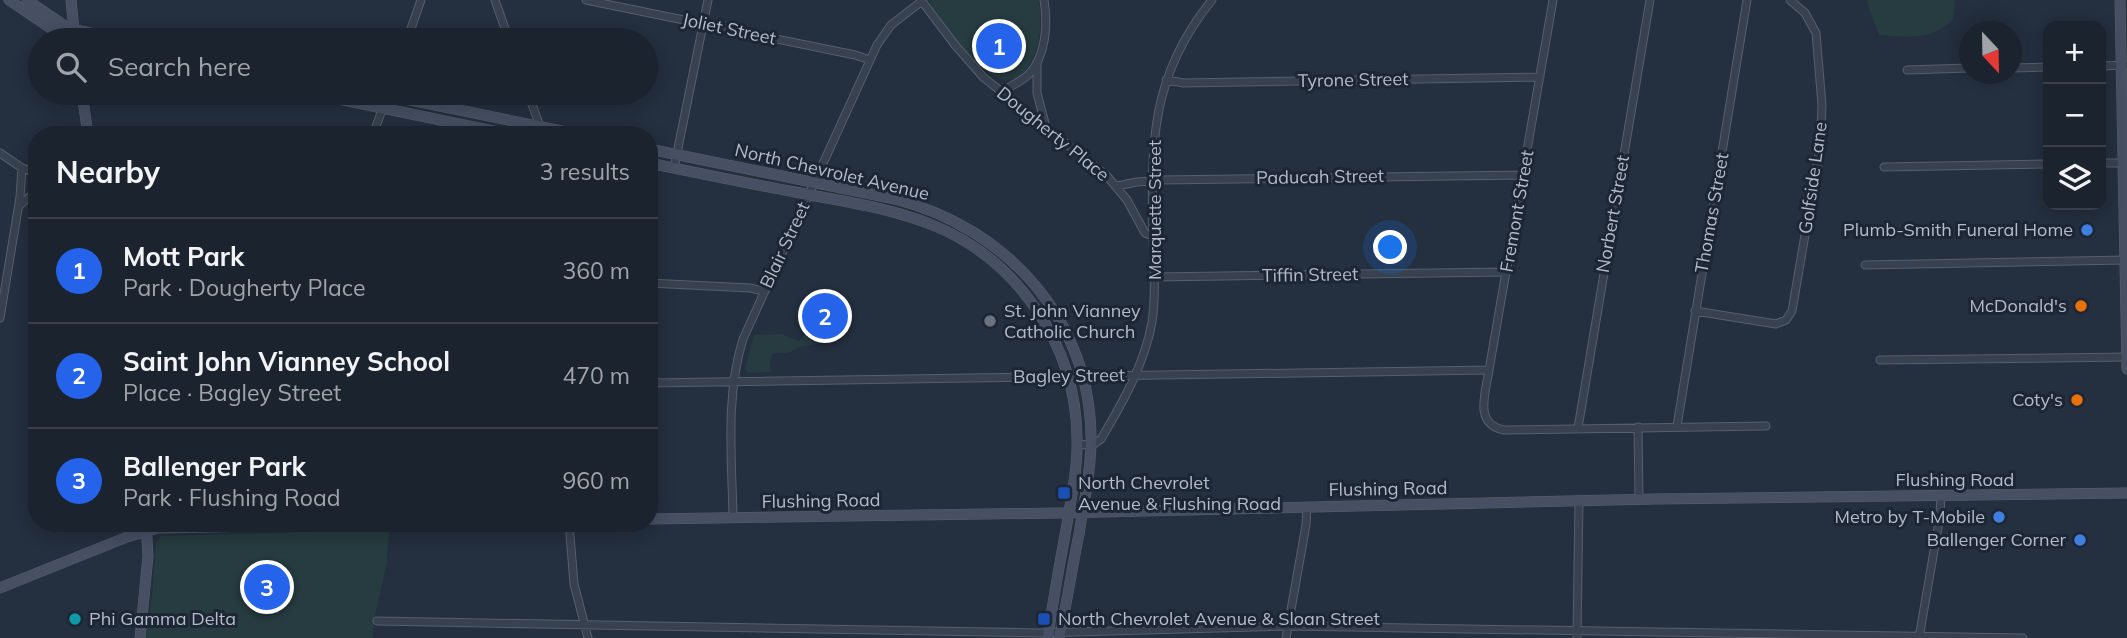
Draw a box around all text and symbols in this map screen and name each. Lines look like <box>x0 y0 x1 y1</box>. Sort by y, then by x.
street label: Joliet Street <box>680 7 778 50</box>
pin: 1 <box>976 20 1022 72</box>
north arrow <box>1959 21 2022 84</box>
map controls <box>2043 21 2106 210</box>
button: + <box>2043 21 2106 84</box>
search box <box>28 28 658 105</box>
icon: search <box>52 48 90 86</box>
text: Search here <box>108 50 251 83</box>
street label: Tyrone Street <box>1297 67 1409 92</box>
street label: Dougherty Place <box>992 81 1114 186</box>
button: − <box>2043 84 2106 147</box>
street label: Golfside Lane <box>1793 120 1832 236</box>
street label: North Chevrolet Avenue <box>733 138 932 205</box>
street label: Marquette Street <box>1143 140 1166 280</box>
button: layers <box>2043 147 2106 210</box>
street label: Fremont Street <box>1494 148 1539 274</box>
street label: Thomas Street <box>1690 151 1733 275</box>
text: Nearby <box>56 153 160 191</box>
street label: Norbert Street <box>1591 153 1634 274</box>
text: 3 results <box>540 157 630 186</box>
street label: Paducah Street <box>1256 164 1384 189</box>
street label: Blair Street <box>755 198 815 292</box>
place label: Plumb-Smith Funeral Home <box>1843 218 2073 241</box>
marker: Plumb-Smith Funeral Home <box>2079 222 2095 238</box>
your location <box>1373 230 1407 264</box>
text: Mott Park <box>123 240 244 273</box>
text: 1 <box>72 256 86 285</box>
text: 360 m <box>562 256 630 285</box>
street label: Tiffin Street <box>1262 262 1358 287</box>
text: Park · Dougherty Place <box>123 273 365 302</box>
pin: 2 <box>802 290 848 342</box>
place label: McDonald's <box>1970 294 2067 317</box>
marker: McDonald's <box>2073 298 2089 314</box>
place label: St. John Vianney Catholic Church <box>1004 299 1141 343</box>
marker: St. John Vianney Catholic Church <box>982 313 998 329</box>
text: Saint John Vianney School <box>123 345 450 378</box>
text: 2 <box>72 361 86 390</box>
text: 470 m <box>562 361 630 390</box>
street label: Bagley Street <box>1013 363 1125 388</box>
text: Place · Bagley Street <box>123 378 341 407</box>
place label: Coty's <box>2012 388 2063 411</box>
marker: Coty's <box>2069 392 2085 408</box>
text: Ballenger Park <box>123 450 306 483</box>
text: 3 <box>72 466 86 495</box>
text: 960 m <box>562 466 630 495</box>
street label: Flushing Road <box>1896 468 2014 491</box>
place label: North Chevrolet Avenue & Flushing Road <box>1078 471 1281 515</box>
street label: Flushing Road <box>1328 476 1448 501</box>
text: Park · Flushing Road <box>123 483 341 512</box>
marker: North Chevrolet Avenue & Flushing Road <box>1056 485 1072 501</box>
street label: Flushing Road <box>761 488 881 513</box>
place label: Metro by T-Mobile <box>1835 505 1985 528</box>
marker: Metro by T-Mobile <box>1991 509 2007 525</box>
place label: Ballenger Corner <box>1927 528 2066 551</box>
marker: Ballenger Corner <box>2072 532 2088 548</box>
pin: 3 <box>244 561 290 613</box>
place label: Phi Gamma Delta <box>89 607 236 630</box>
place label: North Chevrolet Avenue & Sloan Street <box>1058 607 1380 630</box>
marker: Phi Gamma Delta <box>67 611 83 627</box>
marker: North Chevrolet Avenue & Sloan Street <box>1036 611 1052 627</box>

